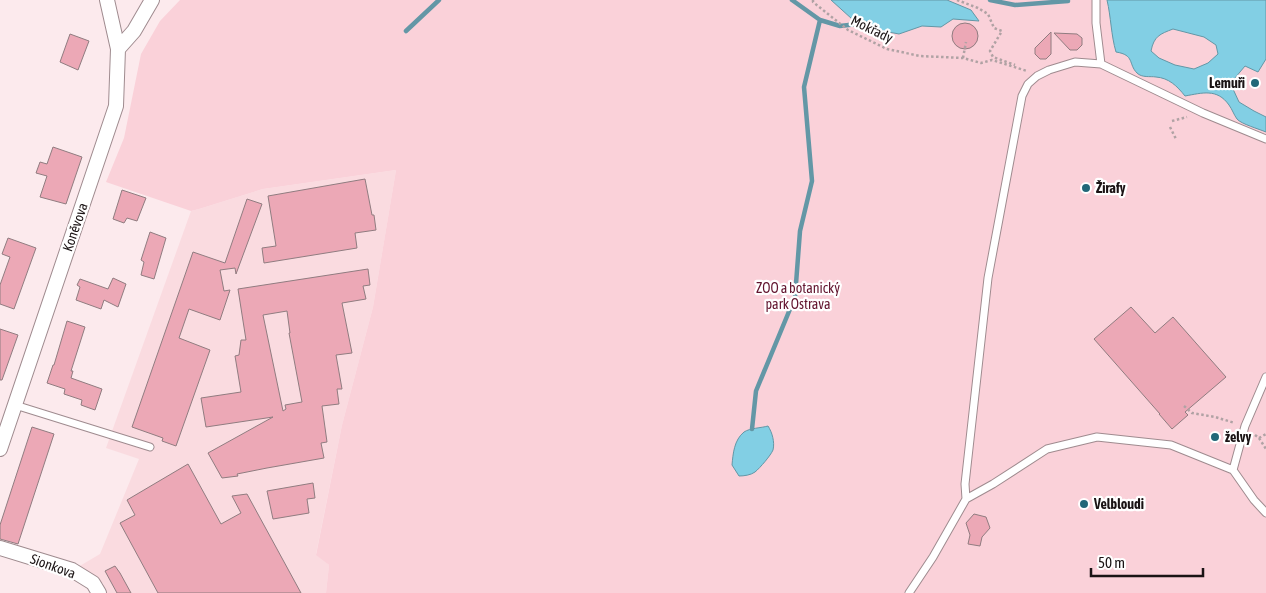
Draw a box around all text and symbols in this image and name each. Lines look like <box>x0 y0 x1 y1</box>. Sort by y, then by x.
street label: Mokřady <box>848 12 896 46</box>
place label: Lemuři <box>1209 75 1245 91</box>
marker: Lemuři <box>1249 77 1261 89</box>
place label: Žirafy <box>1096 180 1126 196</box>
marker: Žirafy <box>1080 182 1092 194</box>
street label: Koněvova <box>59 201 91 253</box>
park label: ZOO a botanický park Ostrava <box>756 280 840 312</box>
place label: želvy <box>1225 429 1252 445</box>
marker: želvy <box>1209 431 1221 443</box>
place label: Velbloudi <box>1093 496 1144 512</box>
marker: Velbloudi <box>1078 498 1090 510</box>
scale bar <box>1091 546 1204 578</box>
street label: Sionkova <box>28 550 78 582</box>
text: 50 m <box>1098 554 1125 571</box>

